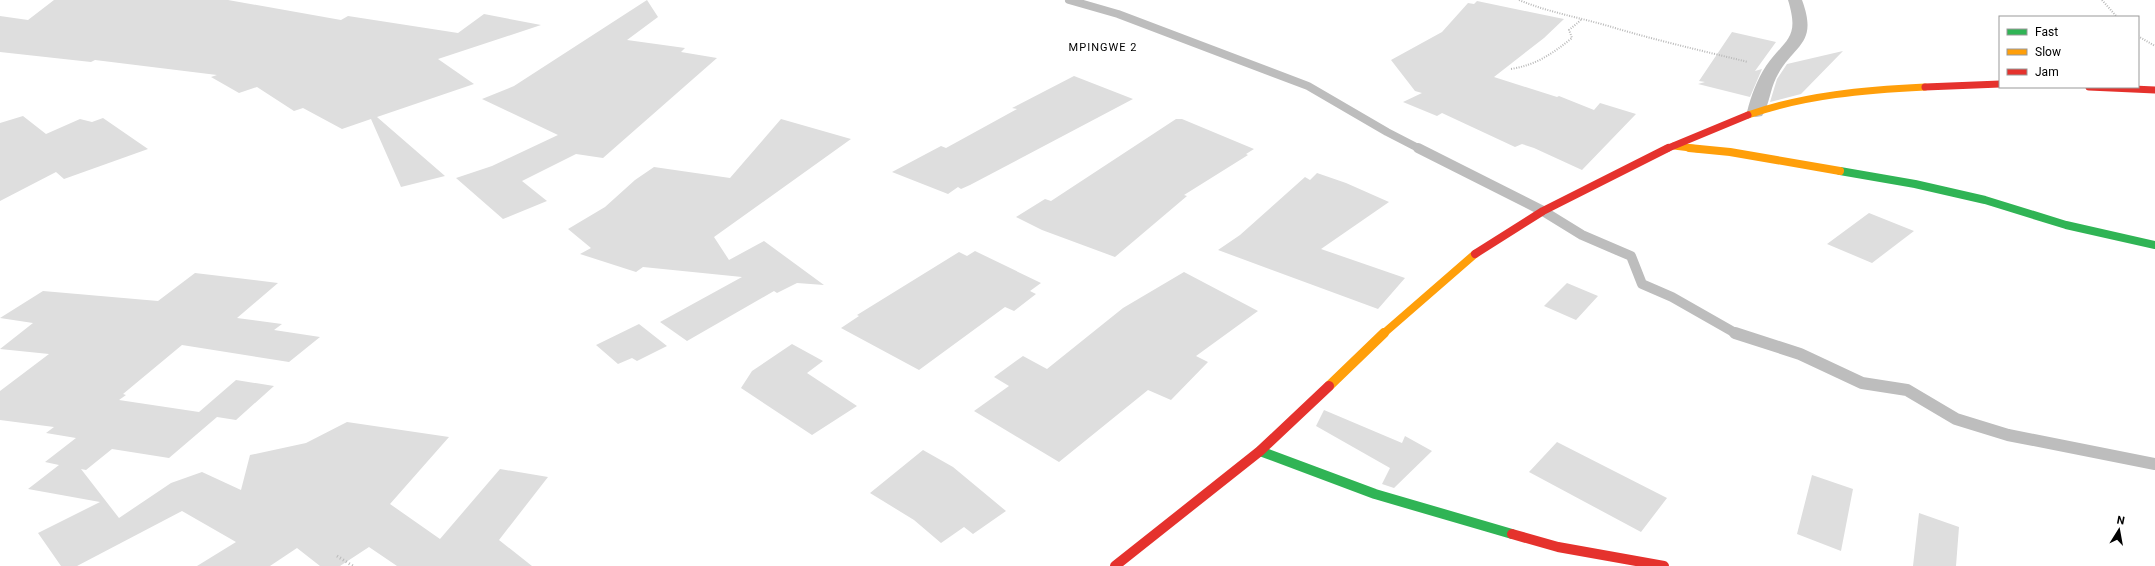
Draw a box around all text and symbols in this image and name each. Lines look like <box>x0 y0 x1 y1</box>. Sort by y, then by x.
legend <box>1999 16 2139 88</box>
text: Fast <box>2035 25 2058 39</box>
district label: MPINGWE 2 <box>1069 41 1137 54</box>
text: Slow <box>2035 45 2061 59</box>
text: Jam <box>2035 65 2059 79</box>
north arrow <box>2099 510 2139 550</box>
text: N <box>2116 514 2126 528</box>

